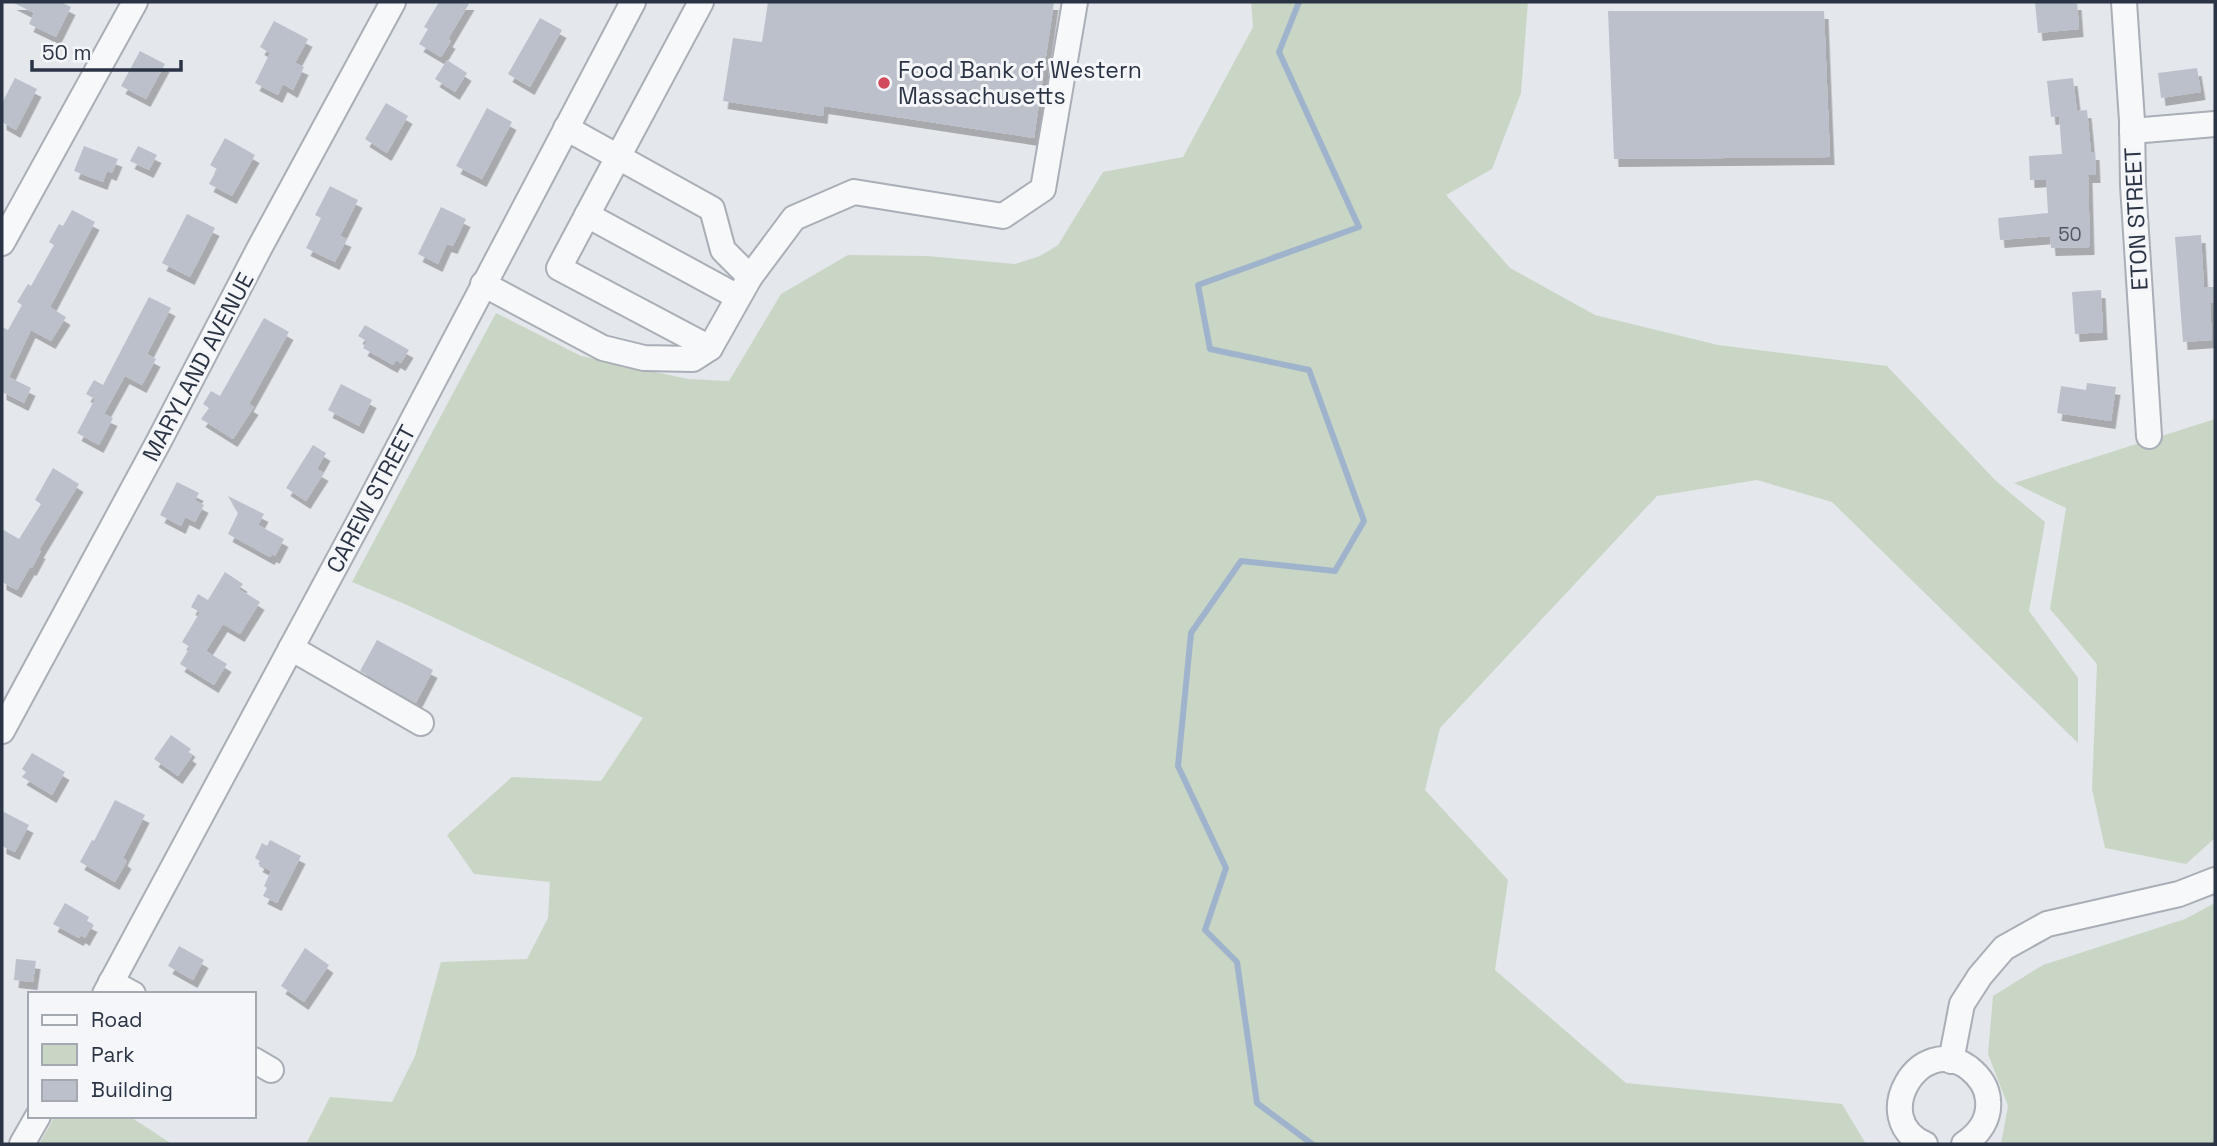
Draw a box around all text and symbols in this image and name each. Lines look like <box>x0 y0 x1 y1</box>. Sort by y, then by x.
scale bar <box>32 28 180 72</box>
text: 50 m <box>42 39 92 66</box>
place label: Food Bank of Western Massachusetts <box>898 55 1142 111</box>
marker: Food Bank of Western Massachusetts <box>876 75 892 91</box>
street label: ETON STREET <box>2117 147 2155 291</box>
house number: 50 <box>2058 222 2082 247</box>
street label: MARYLAND AVENUE <box>136 267 260 467</box>
street label: CAREW STREET <box>319 420 423 578</box>
legend <box>28 992 256 1118</box>
text: Road <box>91 1006 143 1033</box>
text: Park <box>91 1041 135 1068</box>
text: Building <box>91 1076 173 1103</box>

